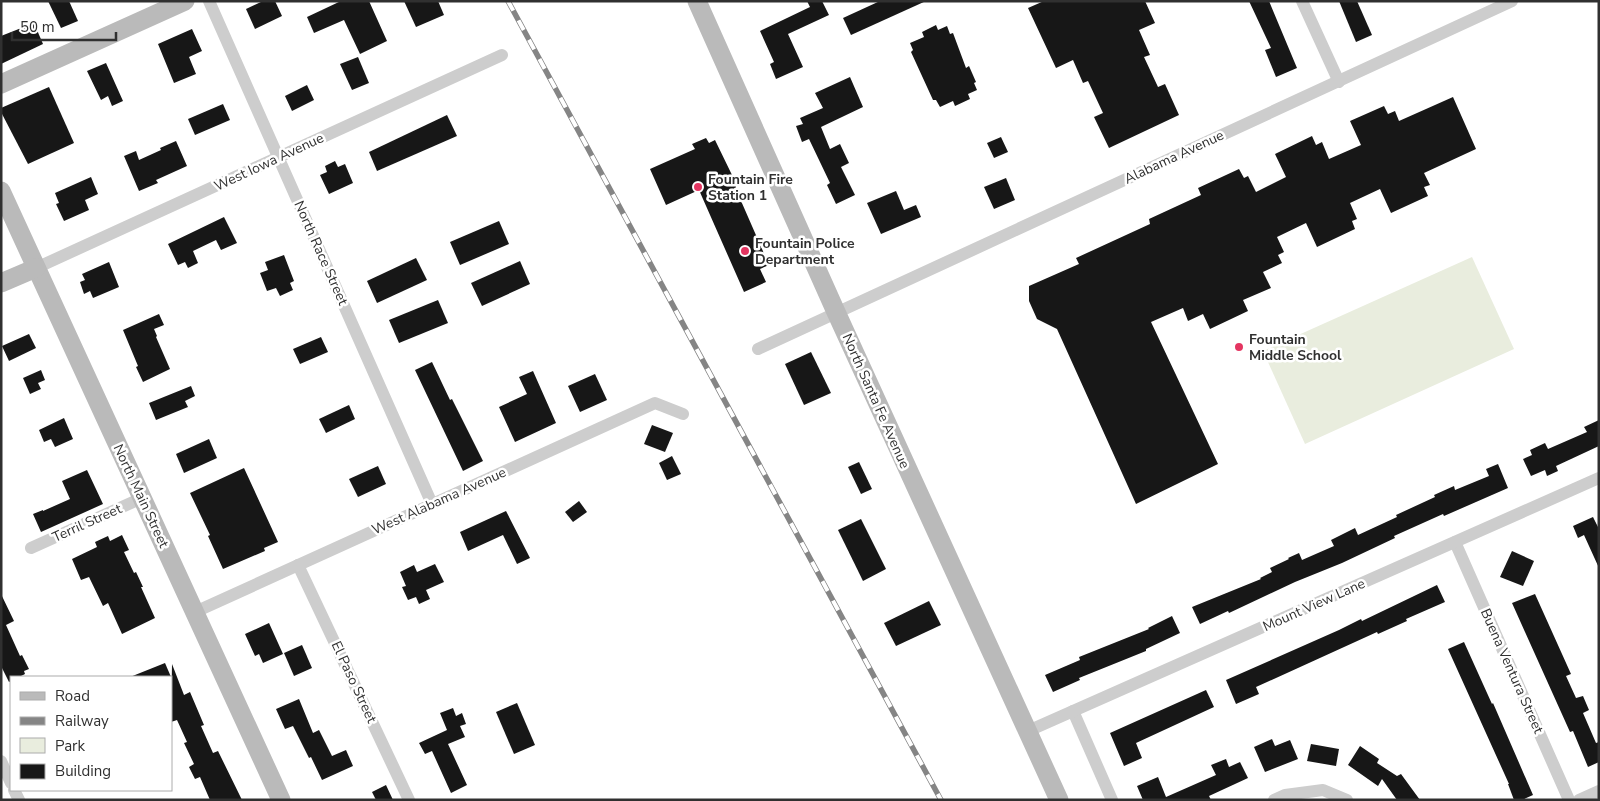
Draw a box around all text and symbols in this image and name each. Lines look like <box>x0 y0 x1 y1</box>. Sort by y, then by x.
scale bar <box>12 10 116 42</box>
text: 50 m <box>20 17 55 37</box>
street label: Alabama Avenue <box>1121 126 1227 188</box>
street label: West Iowa Avenue <box>211 128 327 196</box>
place label: Fountain Fire Station 1 <box>708 170 793 205</box>
marker: Fountain Fire Station 1 <box>692 181 704 193</box>
street label: North Race Street <box>289 198 353 308</box>
place label: Fountain Police Department <box>755 234 855 269</box>
marker: Fountain Police Department <box>739 245 751 257</box>
street label: North Santa Fe Avenue <box>838 330 914 472</box>
place label: Fountain Middle School <box>1249 330 1342 365</box>
marker: Fountain Middle School <box>1233 341 1245 353</box>
street label: North Main Street <box>109 441 173 551</box>
street label: West Alabama Avenue <box>369 463 509 539</box>
street label: Terril Street <box>49 499 125 547</box>
street label: Mount View Lane <box>1260 574 1368 636</box>
street label: Buena Ventura Street <box>1476 606 1548 737</box>
street label: El Paso Street <box>327 638 381 726</box>
legend <box>10 676 172 791</box>
text: Road <box>55 686 90 706</box>
text: Railway <box>55 711 109 731</box>
text: Park <box>55 736 85 756</box>
text: Building <box>55 761 111 781</box>

